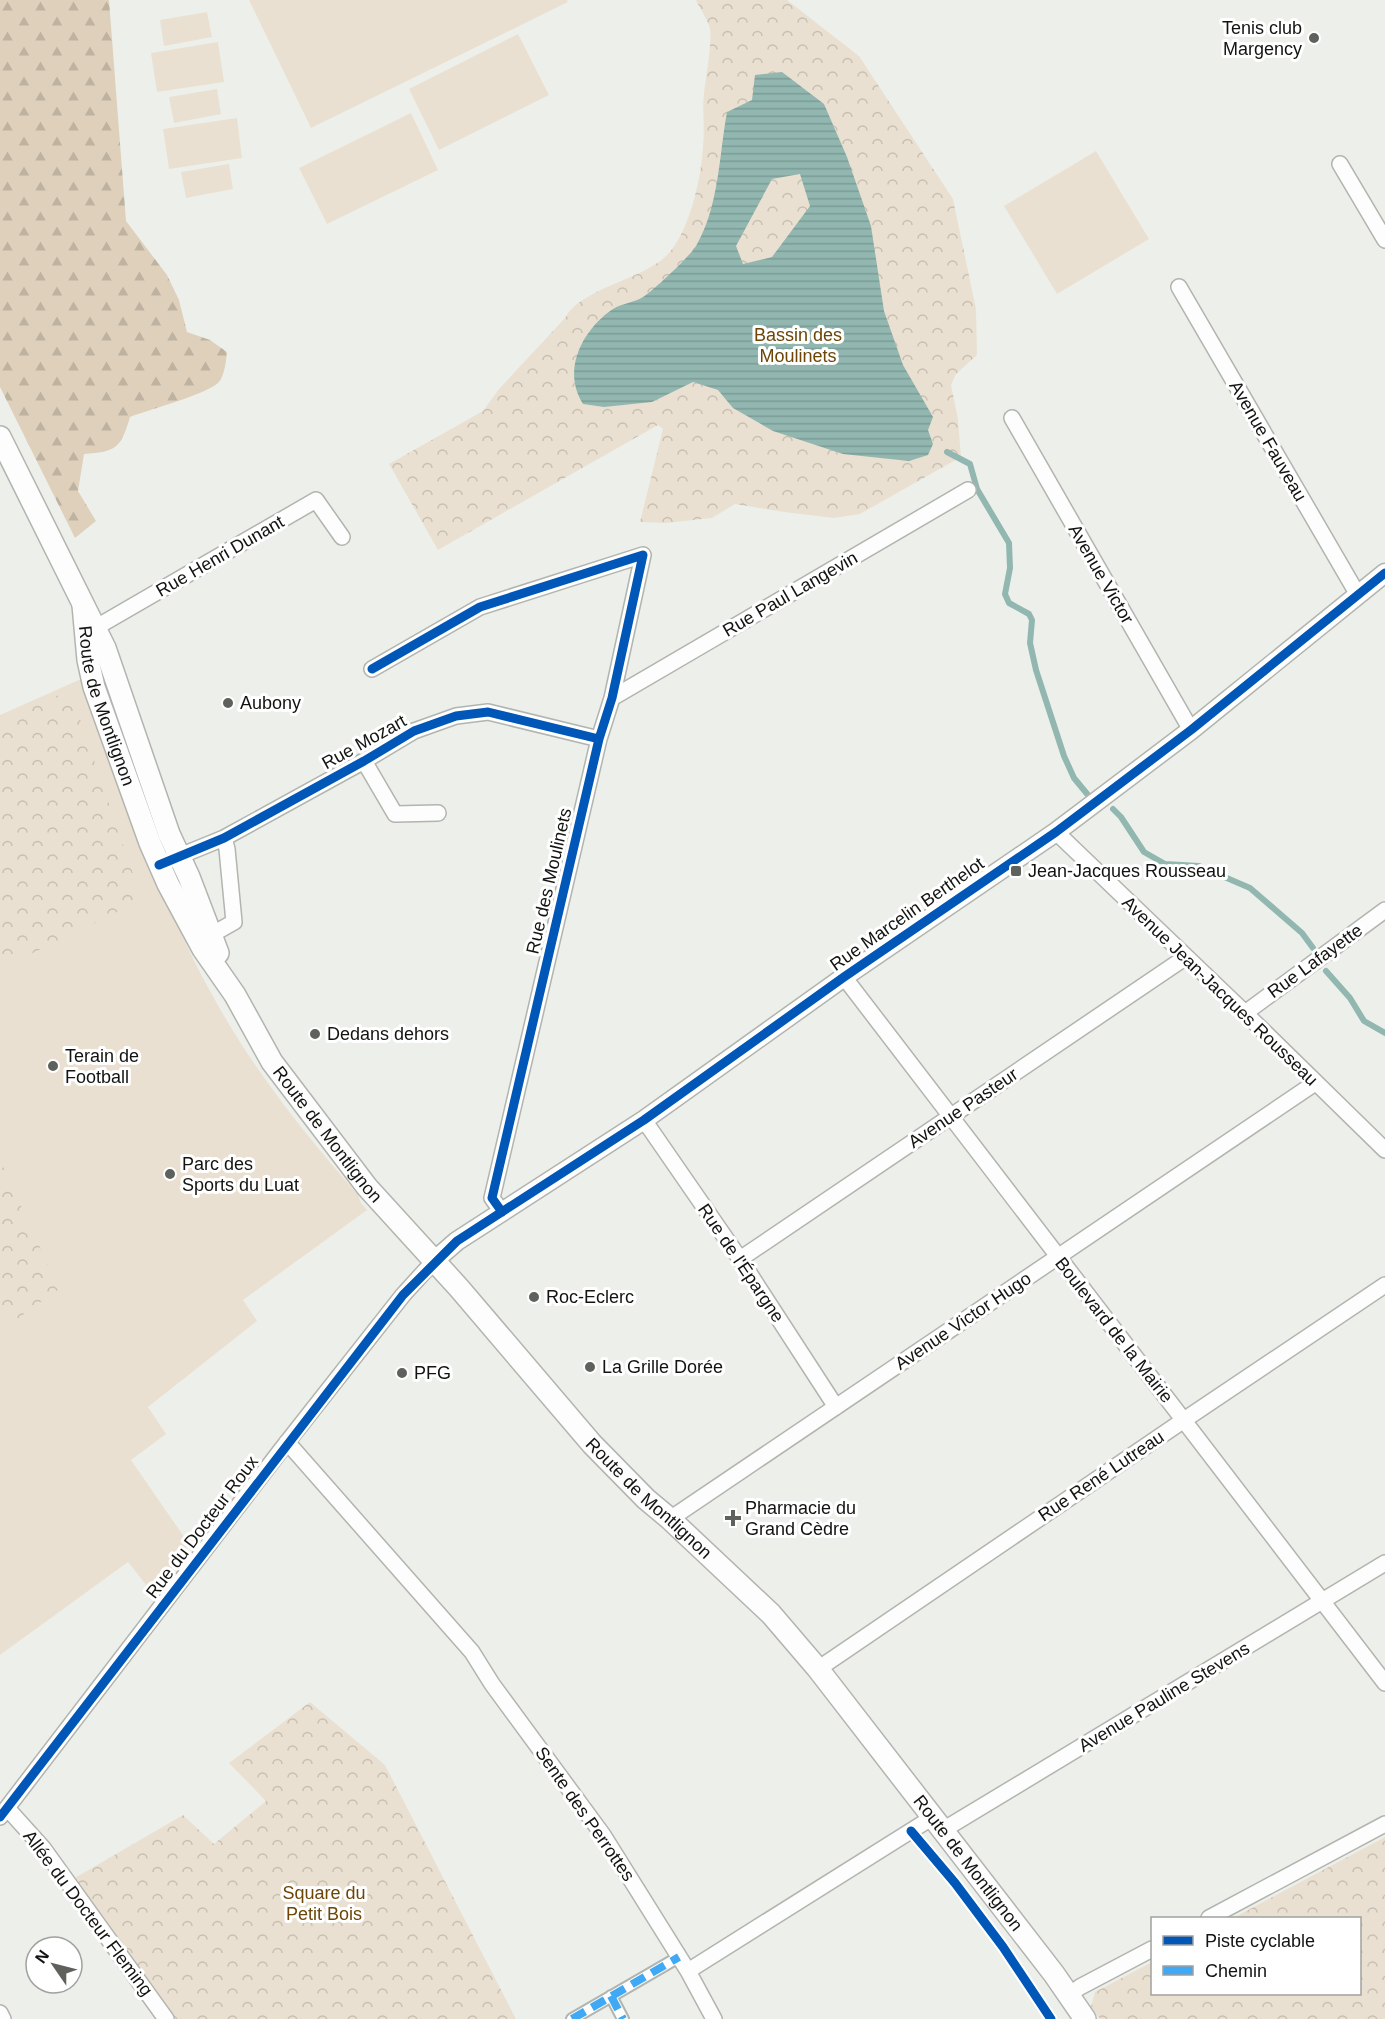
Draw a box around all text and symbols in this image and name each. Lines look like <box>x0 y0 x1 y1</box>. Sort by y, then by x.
place label: Tenis club Margency <box>1222 18 1302 59</box>
marker: Tenis club Margency <box>1307 31 1321 45</box>
park label: Bassin des Moulinets <box>754 325 842 366</box>
street label: Avenue Fauveau <box>1225 377 1311 505</box>
street label: Rue Henri Dunant <box>153 511 287 601</box>
street label: Avenue Victor <box>1064 521 1138 627</box>
street label: Rue Paul Langevin <box>719 547 861 641</box>
street label: Route de Montlignon <box>75 625 139 788</box>
place label: Aubony <box>240 693 301 713</box>
marker: Aubony <box>221 696 235 710</box>
street label: Rue Mozart <box>318 711 410 773</box>
street label: Rue des Moulinets <box>522 806 576 956</box>
street label: Rue Marcelin Berthelot <box>826 853 988 975</box>
place label: Jean-Jacques Rousseau <box>1028 861 1226 881</box>
marker: Jean-Jacques Rousseau <box>1009 864 1023 878</box>
street label: Avenue Jean-Jacques Rousseau <box>1118 892 1322 1090</box>
street label: Rue Lafayette <box>1264 920 1366 1002</box>
place label: Dedans dehors <box>327 1024 449 1044</box>
marker: Dedans dehors <box>308 1027 322 1041</box>
place label: Terain de Football <box>65 1046 139 1087</box>
marker: Terain de Football <box>46 1059 60 1073</box>
street label: Route de Montlignon <box>269 1062 386 1207</box>
street label: Avenue Pasteur <box>904 1064 1022 1152</box>
place label: Parc des Sports du Luat <box>182 1154 299 1195</box>
marker: Parc des Sports du Luat <box>163 1167 177 1181</box>
street label: Rue de l'Épargne <box>694 1200 788 1326</box>
street label: Boulevard de la Mairie <box>1051 1253 1177 1407</box>
street label: Avenue Victor Hugo <box>891 1268 1035 1374</box>
place label: Roc-Eclerc <box>546 1287 634 1307</box>
marker: Roc-Eclerc <box>527 1290 541 1304</box>
place label: La Grille Dorée <box>602 1357 723 1377</box>
marker: La Grille Dorée <box>583 1360 597 1374</box>
place label: PFG <box>414 1363 451 1383</box>
marker: PFG <box>395 1366 409 1380</box>
street label: Rue René Lutreau <box>1034 1427 1168 1525</box>
street label: Route de Montlignon <box>582 1434 716 1563</box>
street label: Rue du Docteur Roux <box>142 1452 262 1602</box>
place label: Pharmacie du Grand Cèdre <box>745 1498 856 1539</box>
marker: Pharmacie du Grand Cèdre <box>726 1511 740 1525</box>
street label: Avenue Pauline Stevens <box>1075 1638 1253 1756</box>
street label: Sente des Perrottes <box>531 1743 639 1885</box>
street label: Route de Montlignon <box>909 1791 1027 1935</box>
street label: Allée du Docteur Fleming <box>19 1826 157 2000</box>
park label: Square du Petit Bois <box>282 1883 366 1924</box>
legend <box>1151 1917 1361 1995</box>
text: Piste cyclable <box>1205 1931 1315 1951</box>
north arrow <box>24 1935 84 1995</box>
text: N <box>32 1947 52 1966</box>
text: Chemin <box>1205 1961 1267 1981</box>

